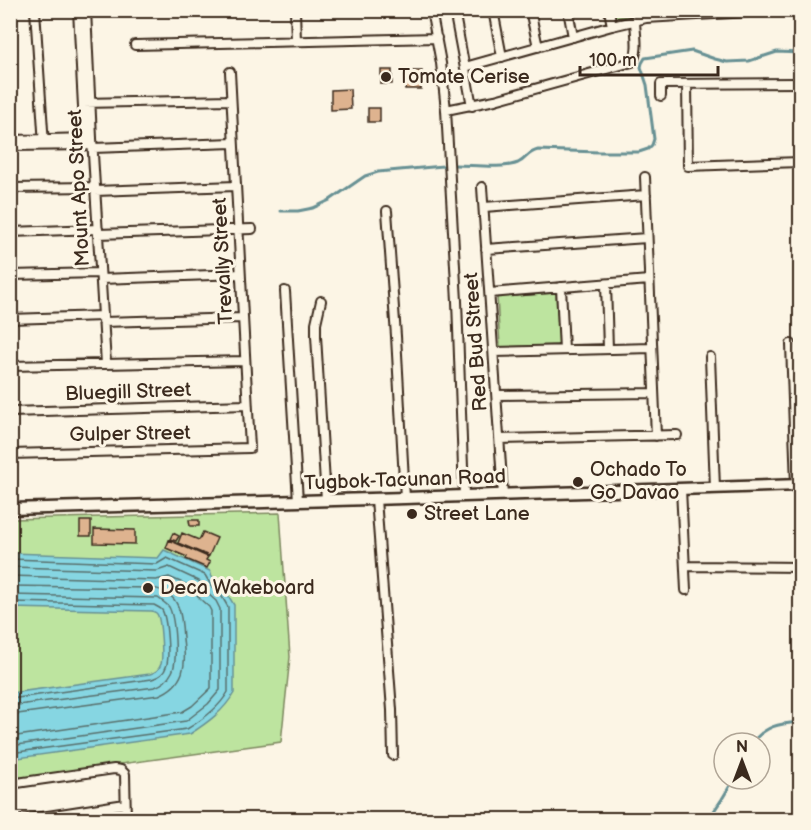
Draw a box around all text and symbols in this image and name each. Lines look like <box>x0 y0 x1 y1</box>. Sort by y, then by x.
scale bar <box>580 39 718 77</box>
text: 100 m <box>589 50 637 71</box>
place label: Tomate Cerise <box>398 65 530 89</box>
marker: Tomate Cerise <box>379 70 393 84</box>
street label: Mount Apo Street <box>63 109 95 267</box>
street label: Trevally Street <box>208 197 238 325</box>
street label: Red Bud Street <box>459 272 493 412</box>
street label: Bluegill Street <box>65 378 191 406</box>
street label: Gulper Street <box>69 421 191 447</box>
place label: Ochado To Go Davao <box>590 458 687 505</box>
street label: Tugbok-Tacunan Road <box>304 464 506 496</box>
marker: Ochado To Go Davao <box>571 475 585 489</box>
place label: Street Lane <box>424 502 530 526</box>
marker: Street Lane <box>405 507 419 521</box>
place label: Deca Wakeboard <box>160 576 315 600</box>
marker: Deca Wakeboard <box>141 581 155 595</box>
north arrow <box>712 731 772 791</box>
text: N <box>736 738 748 757</box>

